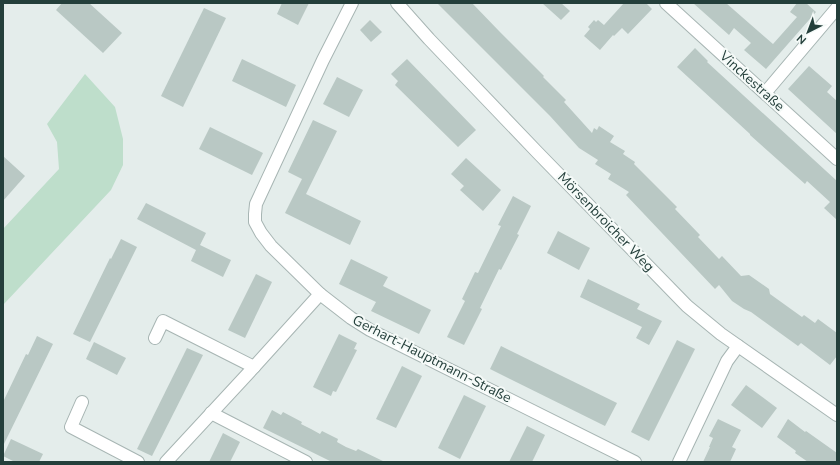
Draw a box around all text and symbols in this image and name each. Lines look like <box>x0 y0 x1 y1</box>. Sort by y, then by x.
north arrow <box>788 12 828 52</box>
text: N <box>794 31 810 47</box>
street label: Vinckestraße <box>715 46 789 115</box>
street label: Mörsenbroicher Weg <box>553 168 659 276</box>
street label: Gerhart-Hauptmann-Straße <box>349 311 515 407</box>

